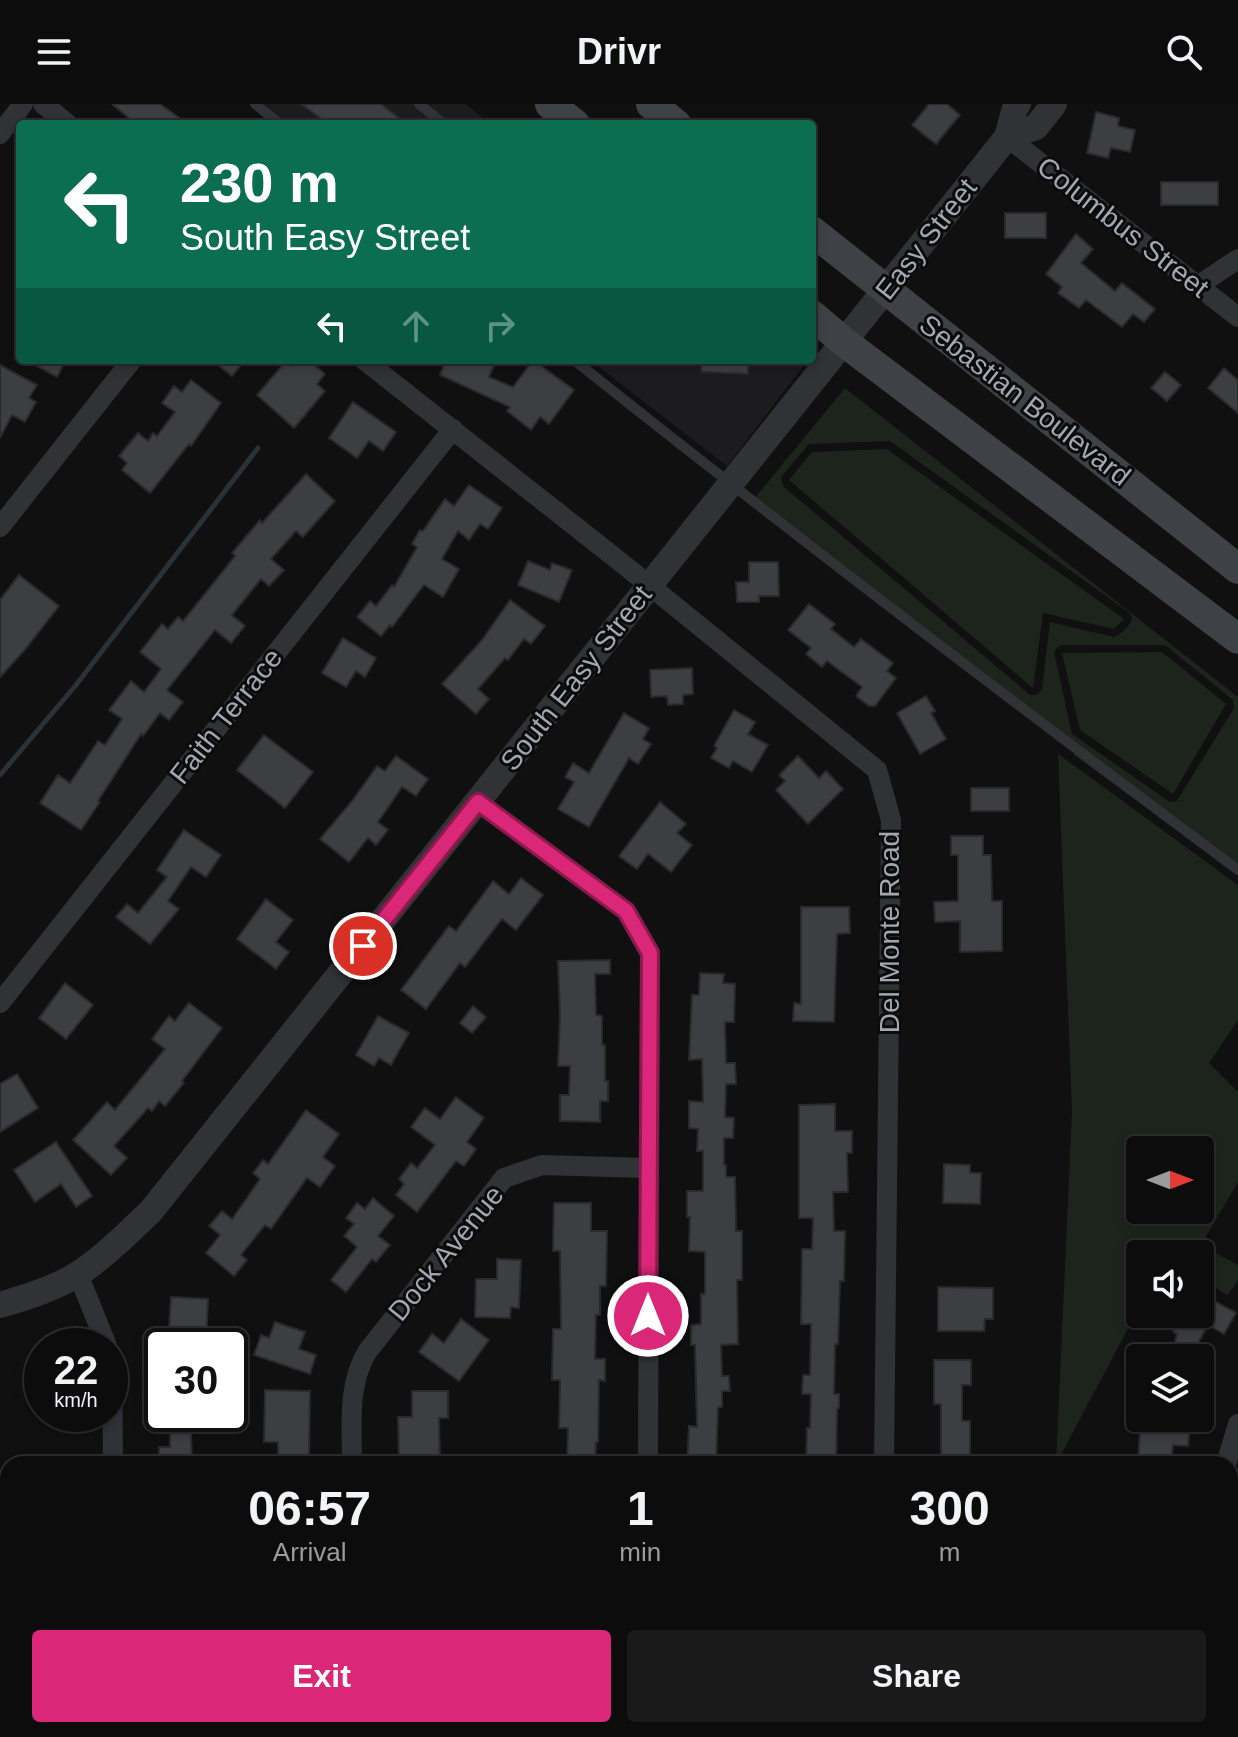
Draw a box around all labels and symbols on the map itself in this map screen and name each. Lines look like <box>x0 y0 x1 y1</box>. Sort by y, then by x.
street label: Columbus Street <box>1031 151 1215 304</box>
street label: Easy Street <box>869 172 983 306</box>
street label: Sebastian Boulevard <box>914 308 1136 492</box>
street label: South Easy Street <box>494 579 658 776</box>
street label: Faith Terrace <box>164 642 288 790</box>
street label: Del Monte Road <box>874 831 905 1033</box>
pin <box>329 912 397 980</box>
north arrow <box>1126 1136 1214 1224</box>
street label: Dock Avenue <box>382 1179 510 1327</box>
position arrow <box>606 1274 690 1358</box>
speed limit sign: 30 <box>144 1328 248 1432</box>

